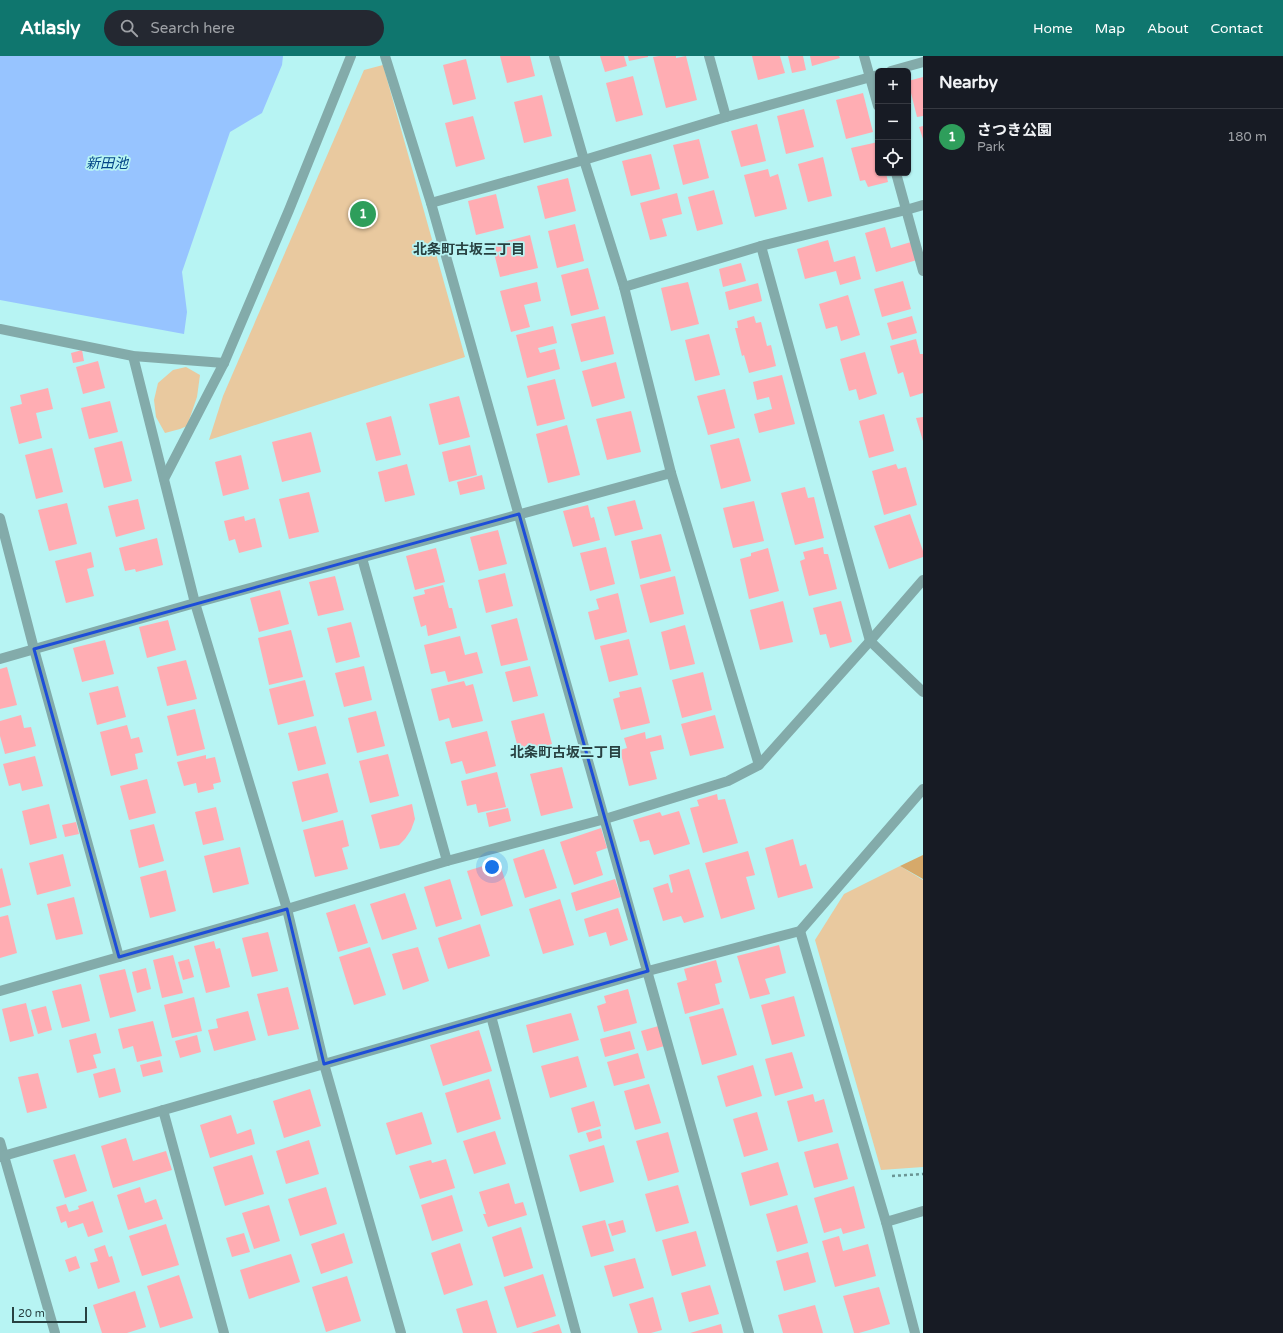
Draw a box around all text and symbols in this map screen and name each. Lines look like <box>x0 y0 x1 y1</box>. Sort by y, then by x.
search box <box>104 10 384 46</box>
text: Atlasly <box>20 17 80 39</box>
icon: search <box>118 17 140 39</box>
text: Search here <box>150 19 235 37</box>
text: Home <box>1033 20 1073 37</box>
text: Map <box>1095 20 1125 37</box>
text: About <box>1147 20 1189 37</box>
text: Contact <box>1211 20 1263 37</box>
map controls <box>875 68 911 176</box>
button: + <box>875 68 911 104</box>
text: Nearby <box>939 72 998 93</box>
button: − <box>875 104 911 140</box>
text: さつき公園 <box>977 121 1052 139</box>
text: 1 <box>948 129 956 145</box>
text: 180 m <box>1227 129 1267 145</box>
text: Park <box>977 139 1005 155</box>
button: locate <box>875 140 911 176</box>
water label: 新田池 <box>86 155 130 172</box>
pin: 1 <box>350 199 376 229</box>
district label: 北条町古坂三丁目 <box>413 241 525 258</box>
district label: 北条町古坂二丁目 <box>510 744 622 761</box>
your location <box>482 857 502 877</box>
scale bar <box>12 1305 87 1324</box>
text: 20 m <box>18 1307 45 1320</box>

